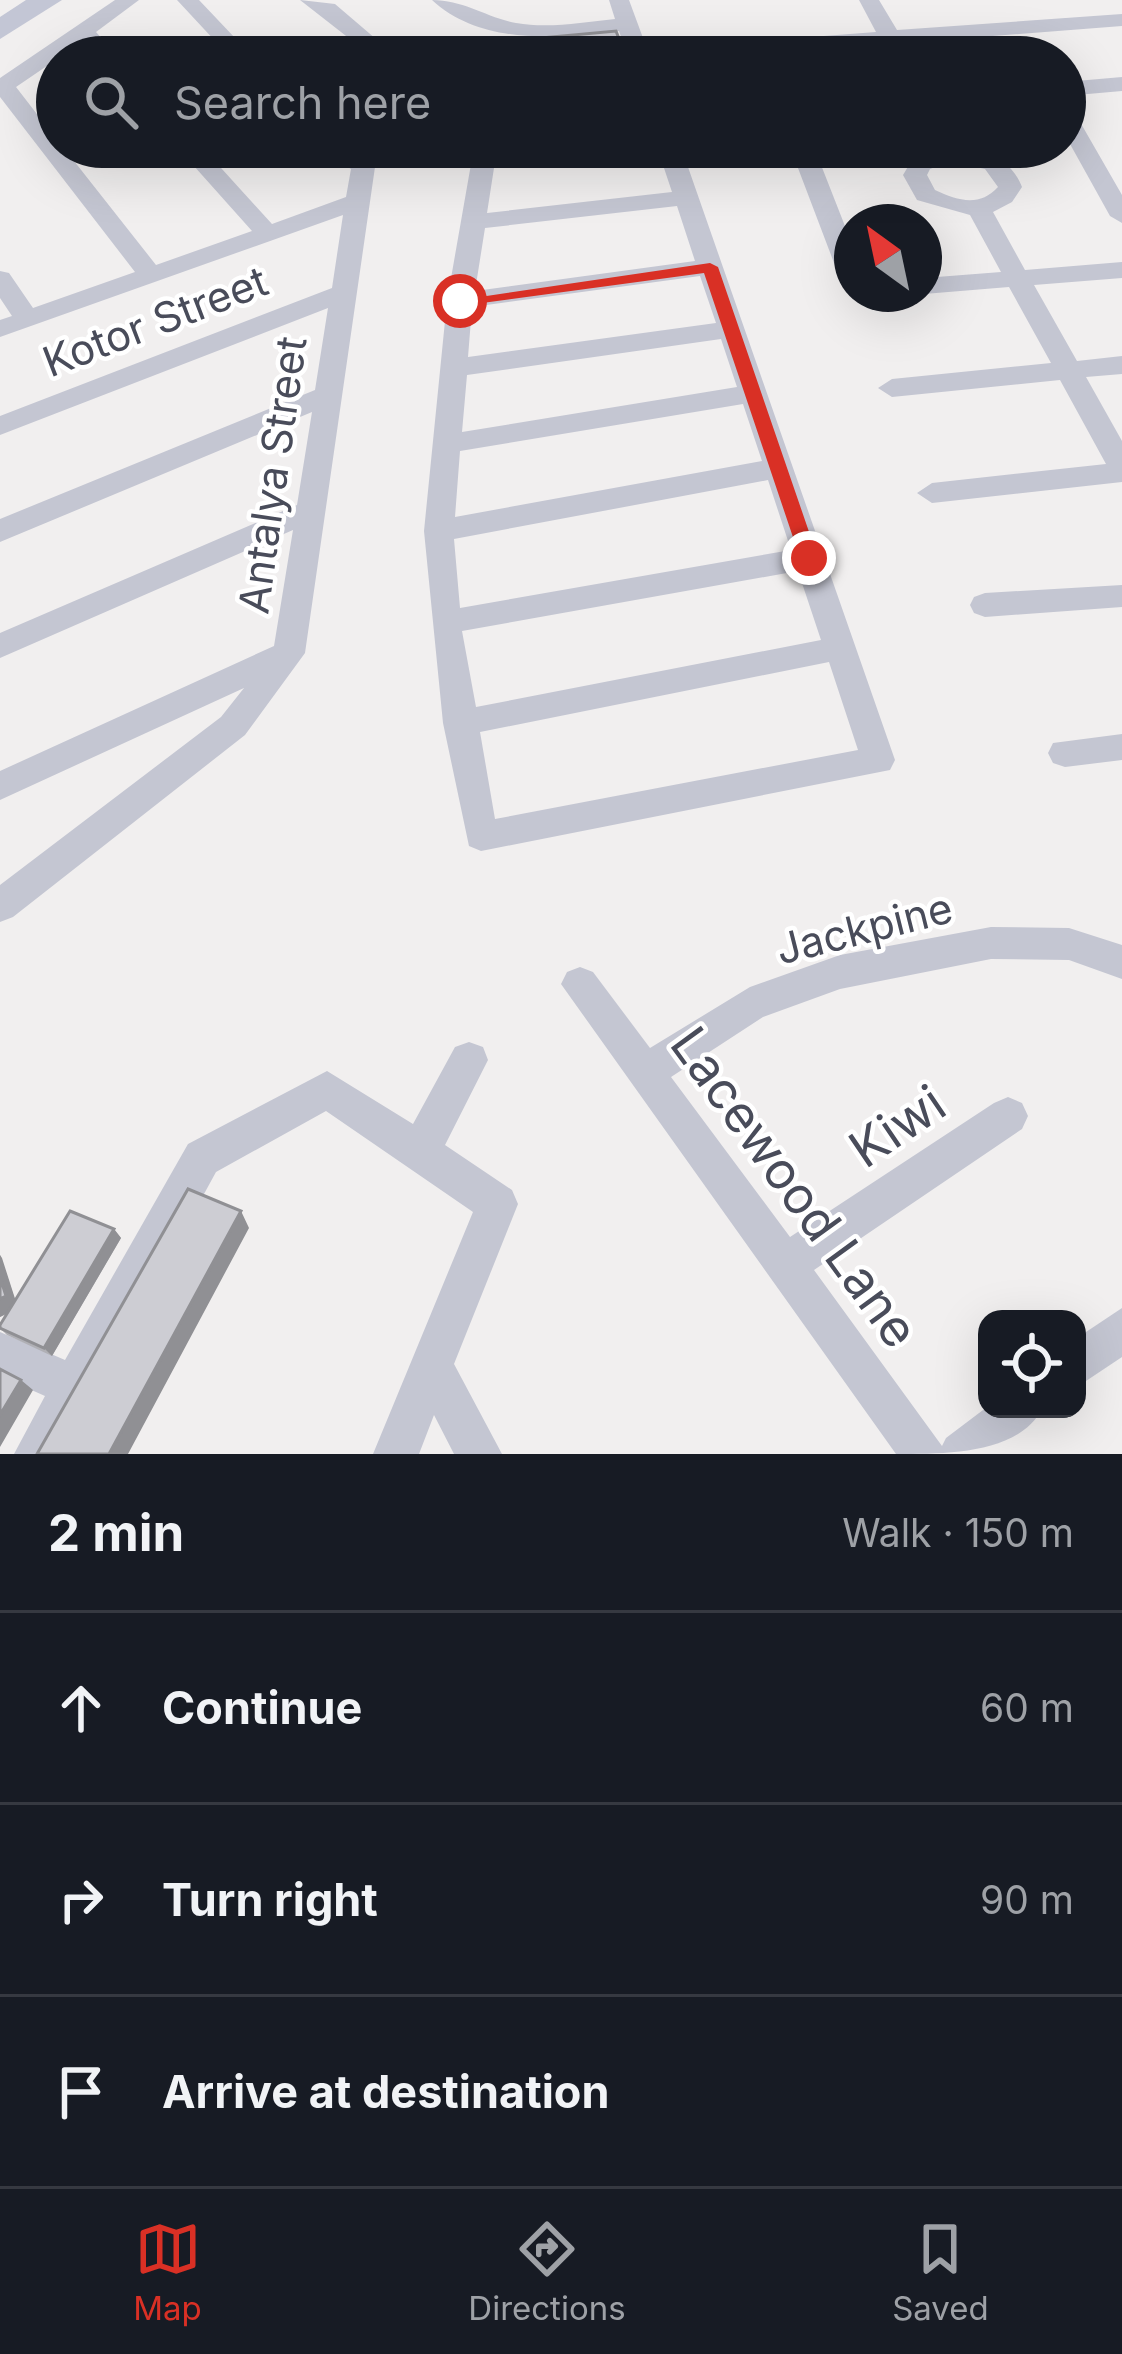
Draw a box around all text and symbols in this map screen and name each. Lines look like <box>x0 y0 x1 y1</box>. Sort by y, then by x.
search box <box>36 36 1086 168</box>
icon: search <box>78 69 144 135</box>
text: Search here <box>174 75 431 130</box>
north arrow <box>834 204 942 312</box>
street label: Kotor Street <box>36 255 274 387</box>
route start <box>433 274 487 328</box>
street label: Antalya Street <box>227 333 317 617</box>
route end <box>782 531 836 585</box>
street label: Jackpine <box>771 882 957 974</box>
street label: Lacewood Lane <box>659 1015 931 1359</box>
street label: Kiwi <box>838 1072 956 1180</box>
map controls <box>978 1310 1086 1418</box>
button: locate <box>978 1310 1086 1418</box>
text: 2 min <box>48 1502 184 1563</box>
text: Walk · 150 m <box>842 1509 1074 1556</box>
icon: ahead <box>48 1675 114 1741</box>
text: Continue <box>162 1680 362 1735</box>
text: 60 m <box>980 1684 1074 1731</box>
icon: right <box>48 1867 114 1933</box>
text: Turn right <box>162 1872 378 1927</box>
text: 90 m <box>980 1876 1074 1923</box>
icon: arrive <box>48 2059 114 2125</box>
text: Arrive at destination <box>162 2064 609 2119</box>
tab: Map <box>133 2216 202 2328</box>
tab: Directions <box>468 2216 626 2328</box>
tab: Saved <box>892 2216 989 2328</box>

